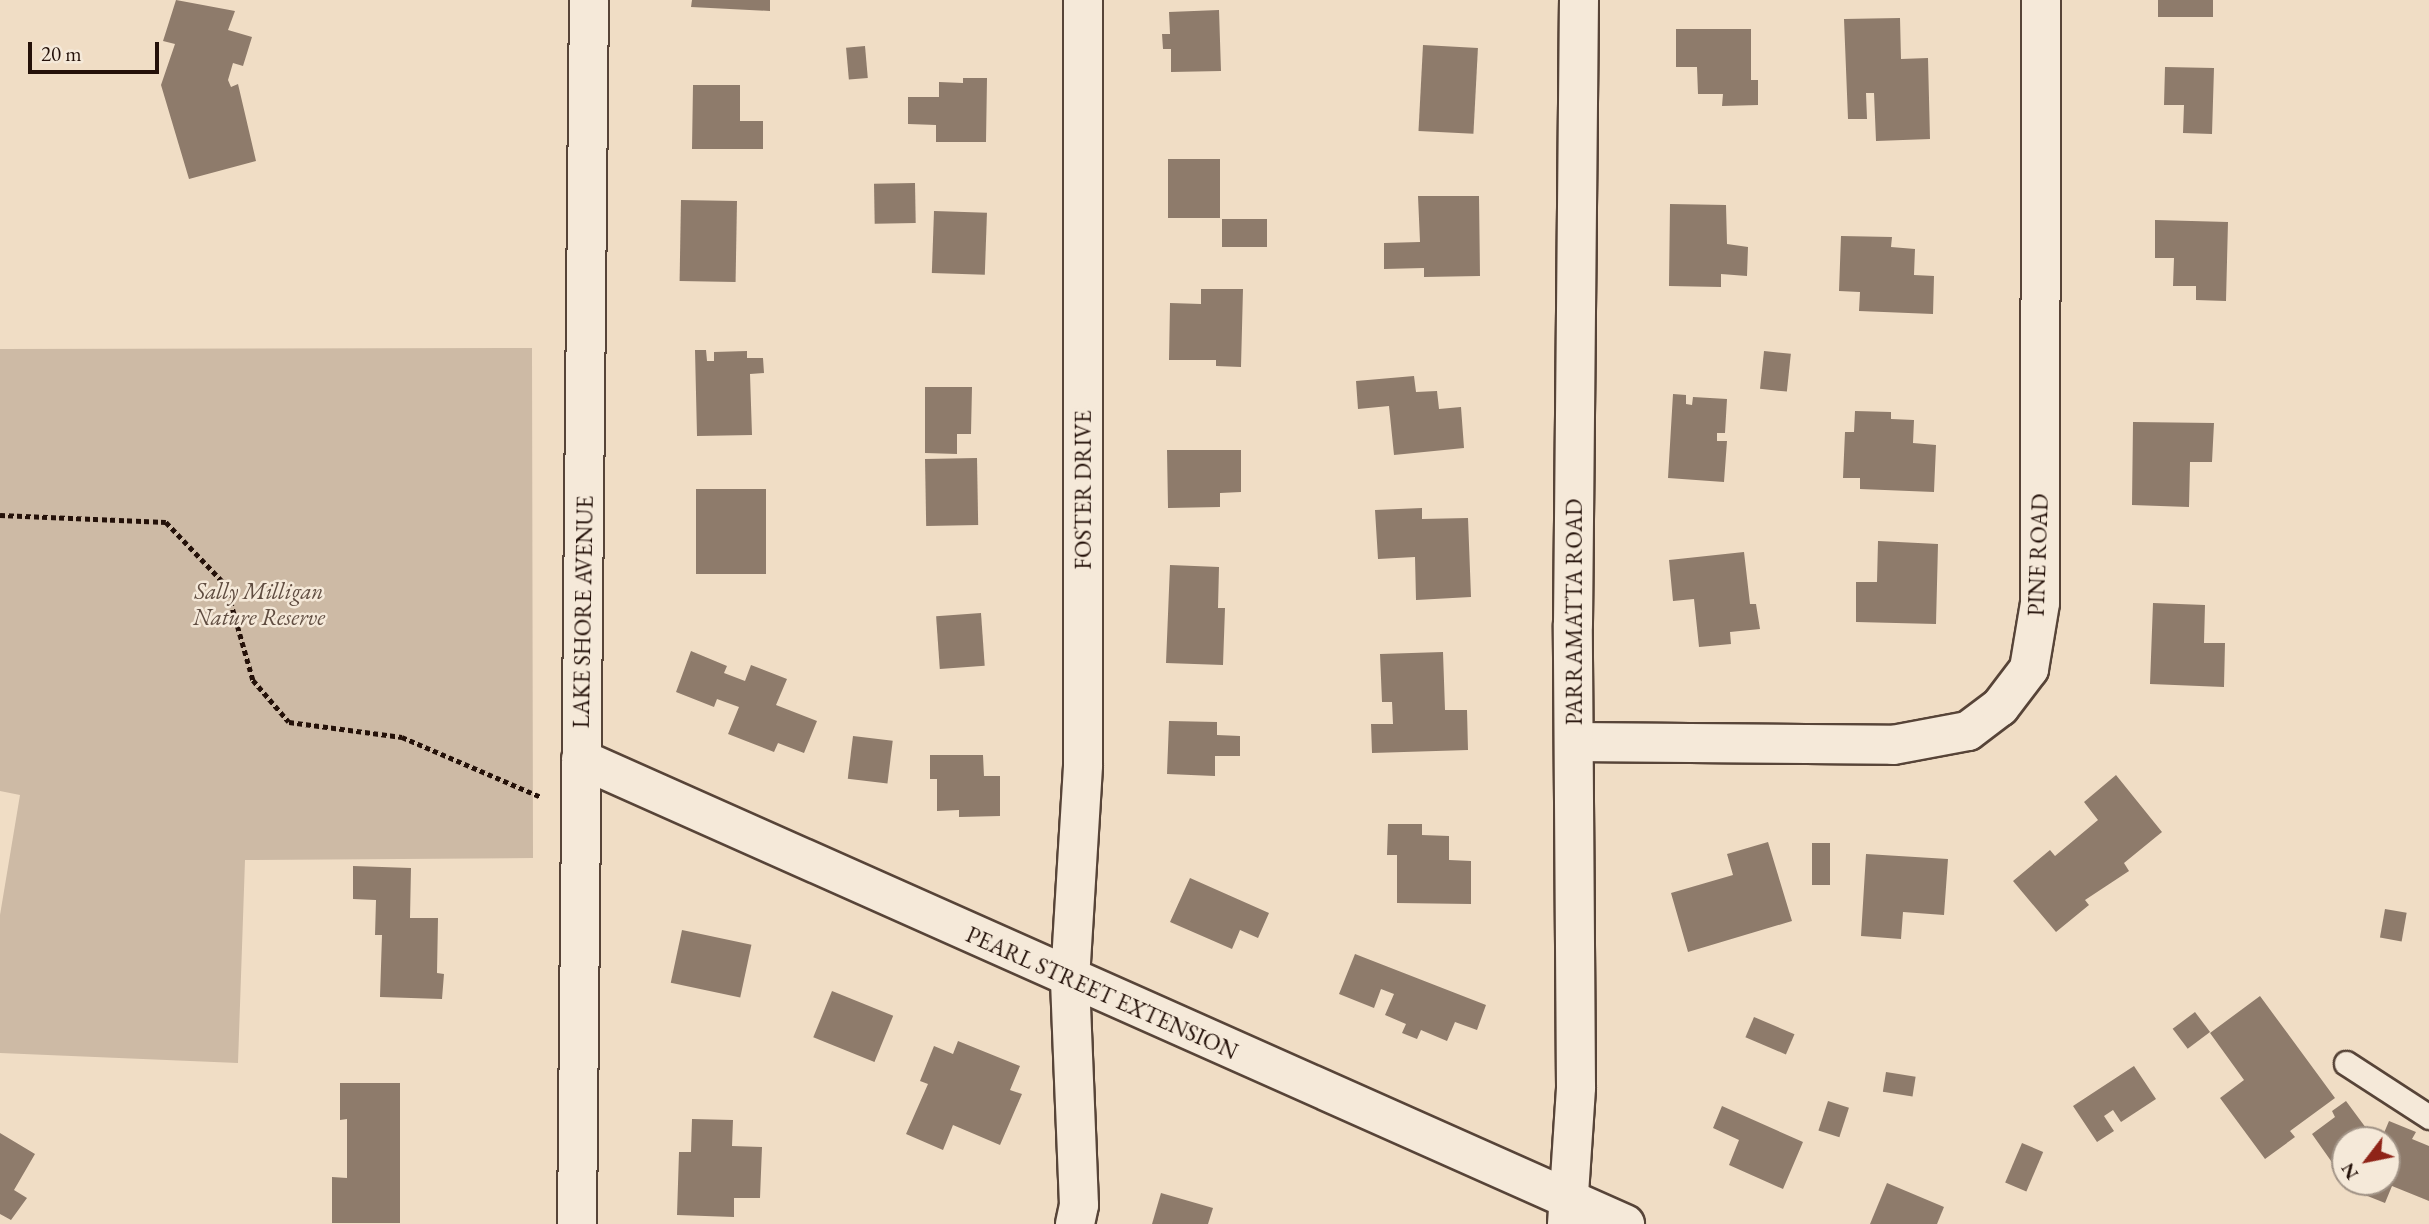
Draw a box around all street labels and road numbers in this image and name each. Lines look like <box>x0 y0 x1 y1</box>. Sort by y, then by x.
street label: FOSTER DRIVE <box>1069 410 1097 570</box>
street label: PINE ROAD <box>2022 493 2054 617</box>
street label: LAKE SHORE AVENUE <box>567 495 599 729</box>
street label: PARRAMATTA ROAD <box>1560 499 1588 725</box>
street label: PEARL STREET EXTENSION <box>962 920 1242 1066</box>

